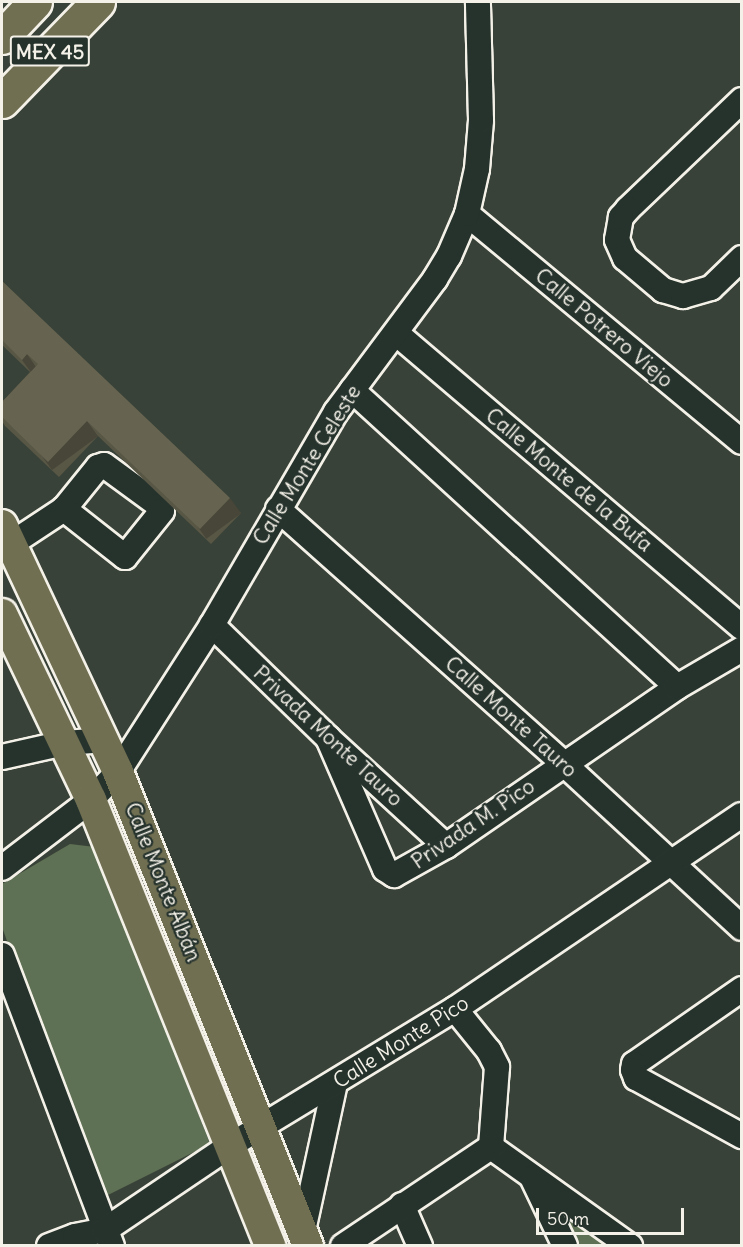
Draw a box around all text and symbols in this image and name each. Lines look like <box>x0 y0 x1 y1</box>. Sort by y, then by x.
road number: MEX 45 <box>10 34 90 68</box>
street label: Calle Potrero Viejo <box>530 263 678 393</box>
street label: Calle Monte Celeste <box>248 381 366 549</box>
street label: Calle Monte de la Bufa <box>480 403 658 557</box>
street label: Calle Monte Tauro <box>440 651 582 783</box>
street label: Privada Monte Tauro <box>248 660 408 812</box>
street label: Privada M. Pico <box>407 774 539 874</box>
street label: Calle Monte Albán <box>120 799 206 965</box>
street label: Calle Monte Pico <box>329 990 473 1094</box>
scale bar <box>539 1196 688 1234</box>
text: 50 m <box>547 1207 589 1230</box>

